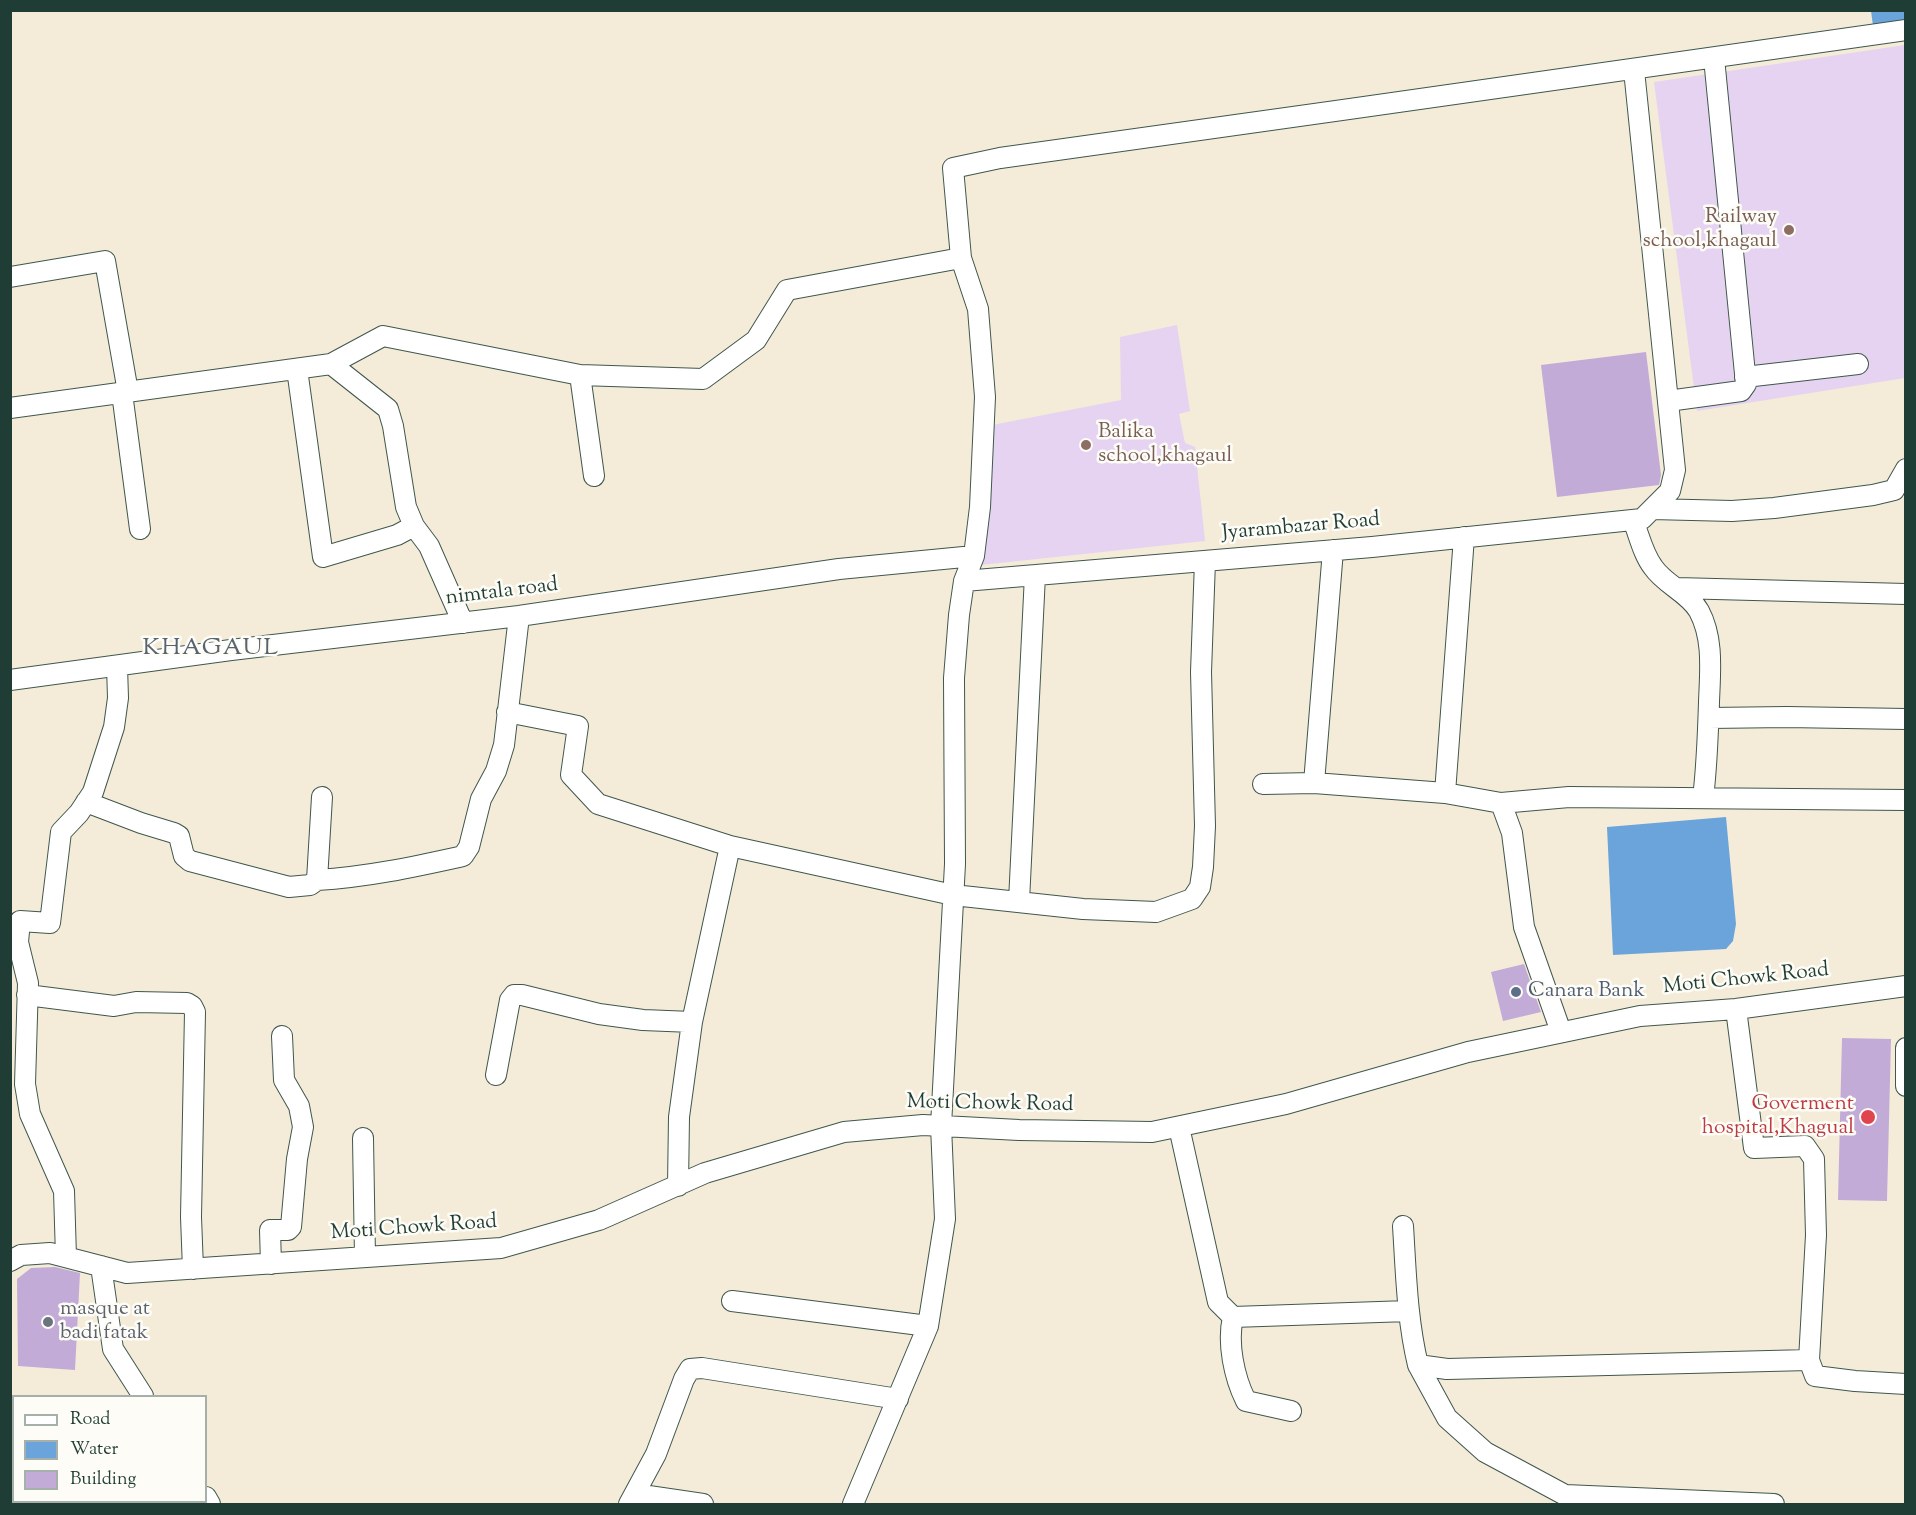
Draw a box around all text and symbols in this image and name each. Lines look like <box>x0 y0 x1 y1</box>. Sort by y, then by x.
place label: Railway school,khagaul <box>1643 205 1777 255</box>
marker: Railway school,khagaul <box>1782 223 1796 237</box>
place label: Balika school,khagaul <box>1098 420 1232 470</box>
marker: Balika school,khagaul <box>1079 438 1093 452</box>
street label: Jyarambazar Road <box>1221 509 1381 547</box>
street label: nimtala road <box>444 574 560 612</box>
district label: KHAGAUL <box>143 636 279 664</box>
street label: Moti Chowk Road <box>1662 959 1830 1001</box>
place label: Canara Bank <box>1528 979 1645 1005</box>
marker: Canara Bank <box>1509 985 1523 999</box>
street label: Moti Chowk Road <box>906 1091 1074 1119</box>
place label: Goverment hospital,Khagual <box>1702 1092 1854 1142</box>
marker: Goverment hospital,Khagual <box>1859 1108 1877 1126</box>
street label: Moti Chowk Road <box>330 1211 498 1247</box>
place label: masque at badi fatak <box>60 1297 150 1347</box>
marker: masque at badi fatak <box>41 1315 55 1329</box>
legend <box>12 1395 207 1503</box>
text: Road <box>70 1407 110 1433</box>
text: Water <box>70 1437 118 1463</box>
text: Building <box>70 1467 136 1493</box>

